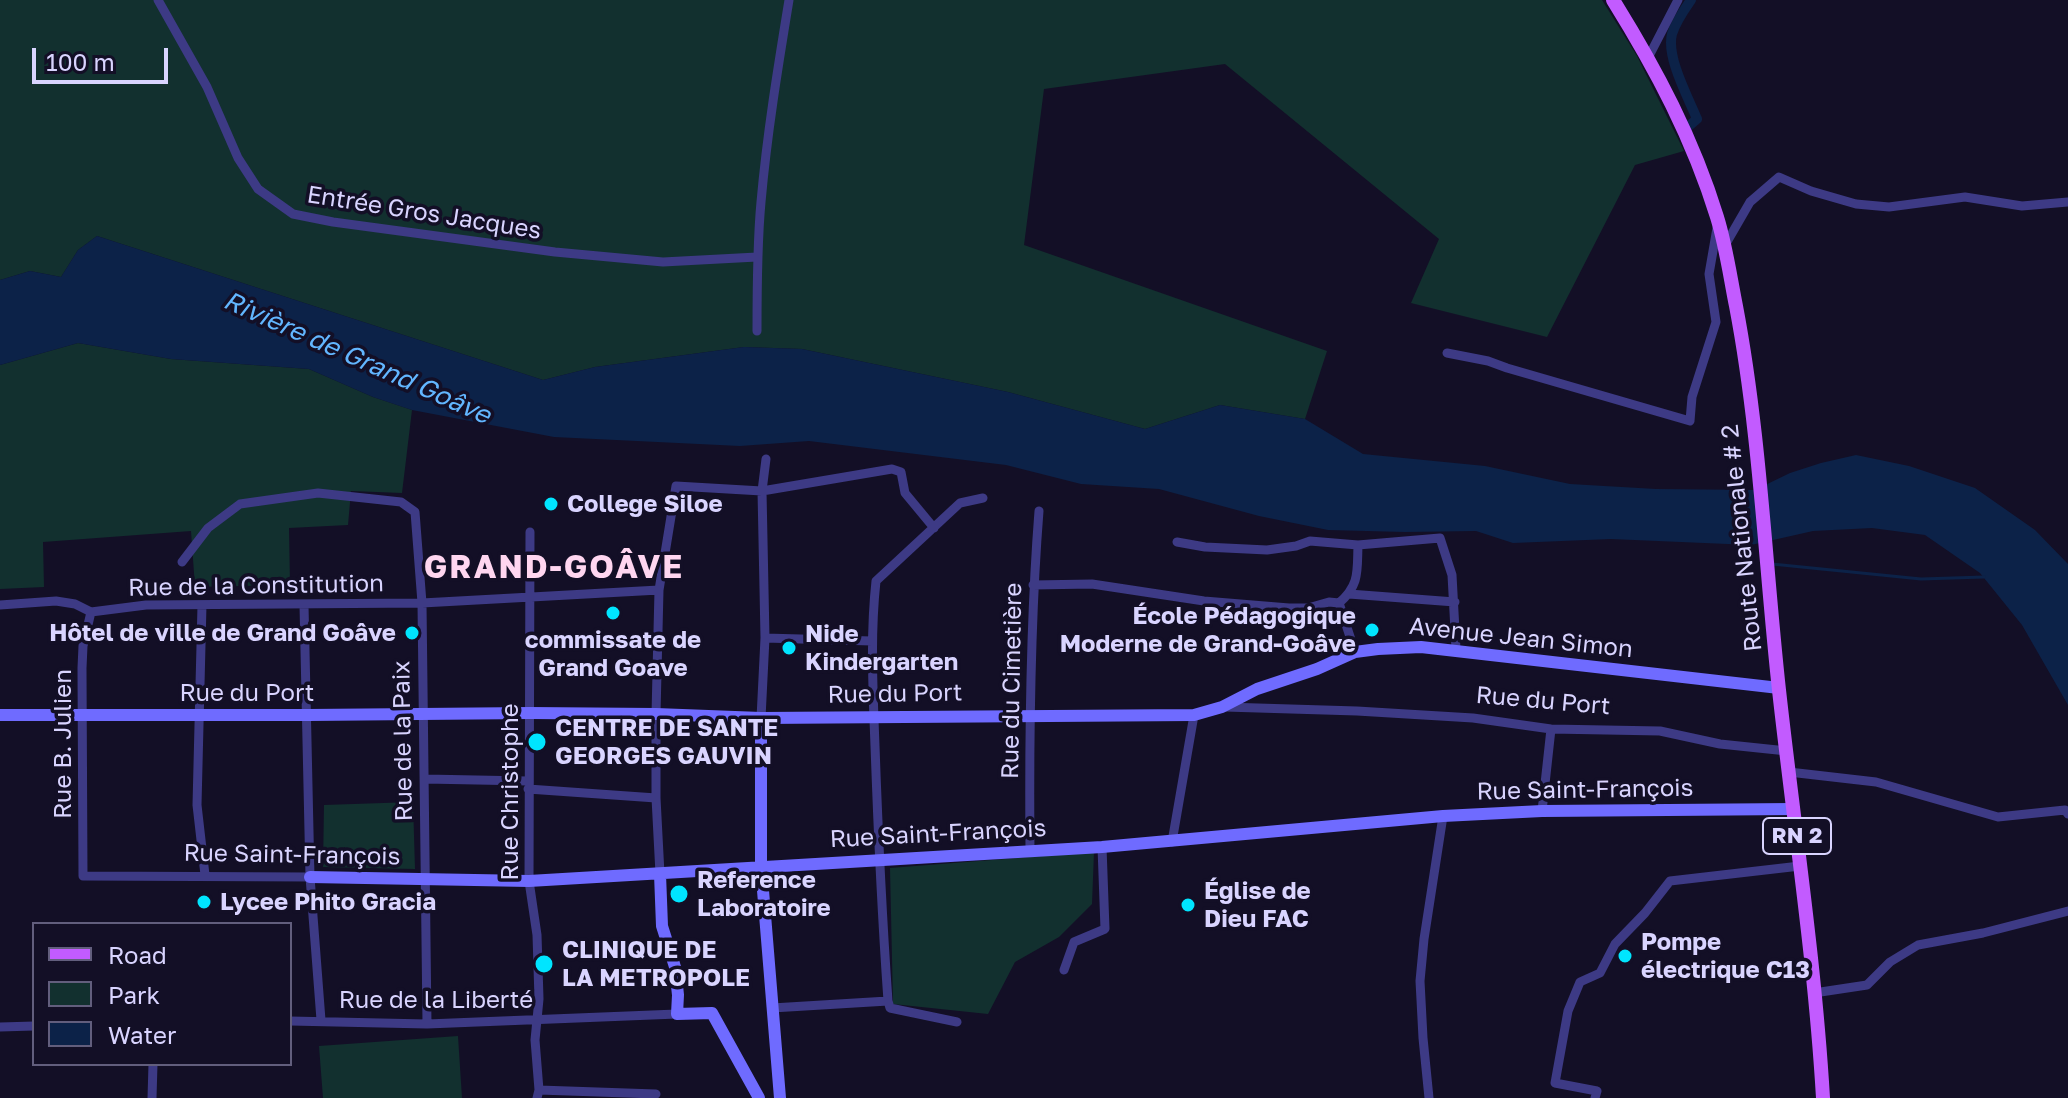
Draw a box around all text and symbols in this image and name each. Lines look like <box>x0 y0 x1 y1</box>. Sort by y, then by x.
scale bar <box>36 32 172 82</box>
text: 100 m <box>46 47 115 76</box>
street label: Entrée Gros Jacques <box>305 180 543 246</box>
water label: Rivière de Grand Goâve <box>219 285 495 431</box>
street label: Route Nationale # 2 <box>1716 423 1768 653</box>
place label: College Siloe <box>567 490 723 518</box>
marker: College Siloe <box>542 495 560 513</box>
district label: GRAND-GOÂVE <box>424 549 684 587</box>
street label: Rue de la Constitution <box>128 569 384 603</box>
street label: Rue du Cimetière <box>996 583 1028 779</box>
place label: École Pédagogique Moderne de Grand-Goâve <box>1060 602 1356 658</box>
marker: commissate de Grand Goave <box>604 604 622 622</box>
street label: Avenue Jean Simon <box>1408 612 1634 664</box>
place label: Hôtel de ville de Grand Goâve <box>49 619 396 647</box>
place label: Nide Kindergarten <box>805 620 958 676</box>
marker: École Pédagogique Moderne de Grand-Goâve <box>1363 621 1381 639</box>
marker: Hôtel de ville de Grand Goâve <box>403 624 421 642</box>
place label: commissate de Grand Goave <box>525 626 701 682</box>
marker: Nide Kindergarten <box>780 639 798 657</box>
street label: Rue de la Paix <box>387 660 419 822</box>
street label: Rue B. Julien <box>49 669 77 819</box>
street label: Rue du Port <box>827 678 963 710</box>
street label: Rue du Port <box>180 679 314 707</box>
street label: Rue du Port <box>1475 681 1611 721</box>
street label: Rue Christophe <box>496 703 524 881</box>
place label: CENTRE DE SANTE GEORGES GAUVIN <box>555 714 778 770</box>
marker: CENTRE DE SANTE GEORGES GAUVIN <box>526 731 548 753</box>
street label: Rue Saint-François <box>1476 774 1694 806</box>
street label: Rue Saint-François <box>829 814 1047 854</box>
road number: RN 2 <box>1763 818 1831 854</box>
street label: Rue Saint-François <box>183 839 401 871</box>
place label: Reference Laboratoire <box>697 866 831 922</box>
place label: Église de Dieu FAC <box>1204 877 1311 933</box>
marker: Reference Laboratoire <box>668 883 690 905</box>
place label: Lycee Phito Gracia <box>220 888 436 916</box>
marker: Lycee Phito Gracia <box>195 893 213 911</box>
marker: Église de Dieu FAC <box>1179 896 1197 914</box>
legend <box>32 922 292 1066</box>
place label: Pompe électrique C13 <box>1641 928 1810 984</box>
place label: CLINIQUE DE LA METROPOLE <box>562 936 750 992</box>
text: Road <box>108 940 167 969</box>
marker: Pompe électrique C13 <box>1616 947 1634 965</box>
marker: CLINIQUE DE LA METROPOLE <box>533 953 555 975</box>
text: Park <box>108 980 160 1009</box>
street label: Rue de la Liberté <box>339 986 533 1014</box>
text: Water <box>108 1020 176 1049</box>

